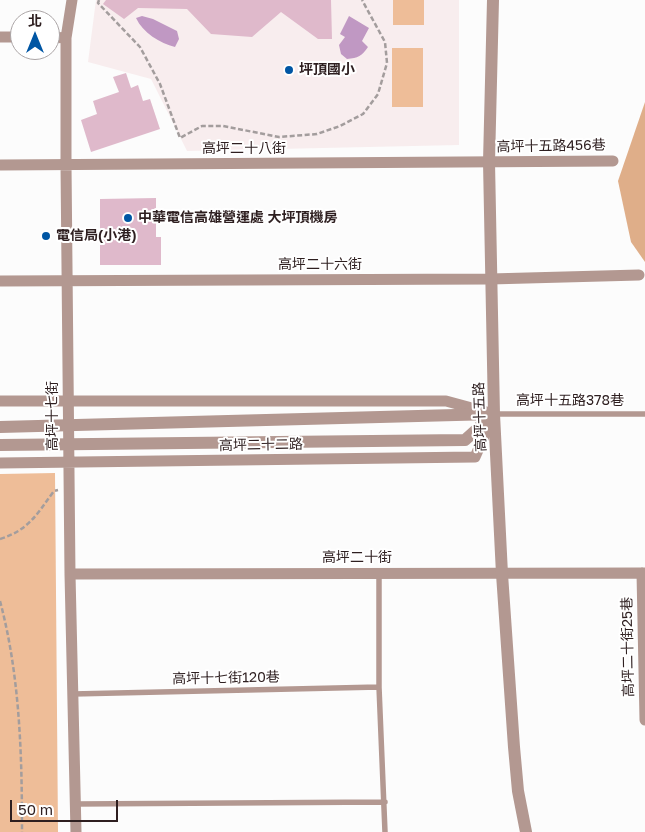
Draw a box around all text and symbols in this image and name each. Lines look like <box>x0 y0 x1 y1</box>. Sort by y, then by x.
north arrow <box>10 10 60 60</box>
text: 北 <box>28 12 42 29</box>
place label: 坪頂國小 <box>299 62 355 78</box>
marker: 坪頂國小 <box>283 64 295 76</box>
street label: 高坪十五路456巷 <box>496 137 606 155</box>
street label: 高坪二十八街 <box>202 141 286 157</box>
place label: 中華電信高雄營運處 大坪頂機房 <box>138 210 337 226</box>
marker: 中華電信高雄營運處 大坪頂機房 <box>122 212 134 224</box>
place label: 電信局(小港) <box>56 228 137 244</box>
marker: 電信局(小港) <box>40 230 52 242</box>
street label: 高坪二十六街 <box>278 257 362 273</box>
street label: 高坪十七街 <box>45 381 61 451</box>
street label: 高坪十五路 <box>470 382 490 452</box>
street label: 高坪十五路378巷 <box>516 393 624 409</box>
street label: 高坪二十二路 <box>219 436 303 454</box>
street label: 高坪二十街 <box>322 550 392 566</box>
street label: 高坪二十街25巷 <box>619 597 637 697</box>
street label: 高坪十七街120巷 <box>172 669 280 687</box>
scale bar <box>12 790 120 822</box>
text: 50 m <box>18 800 53 818</box>

